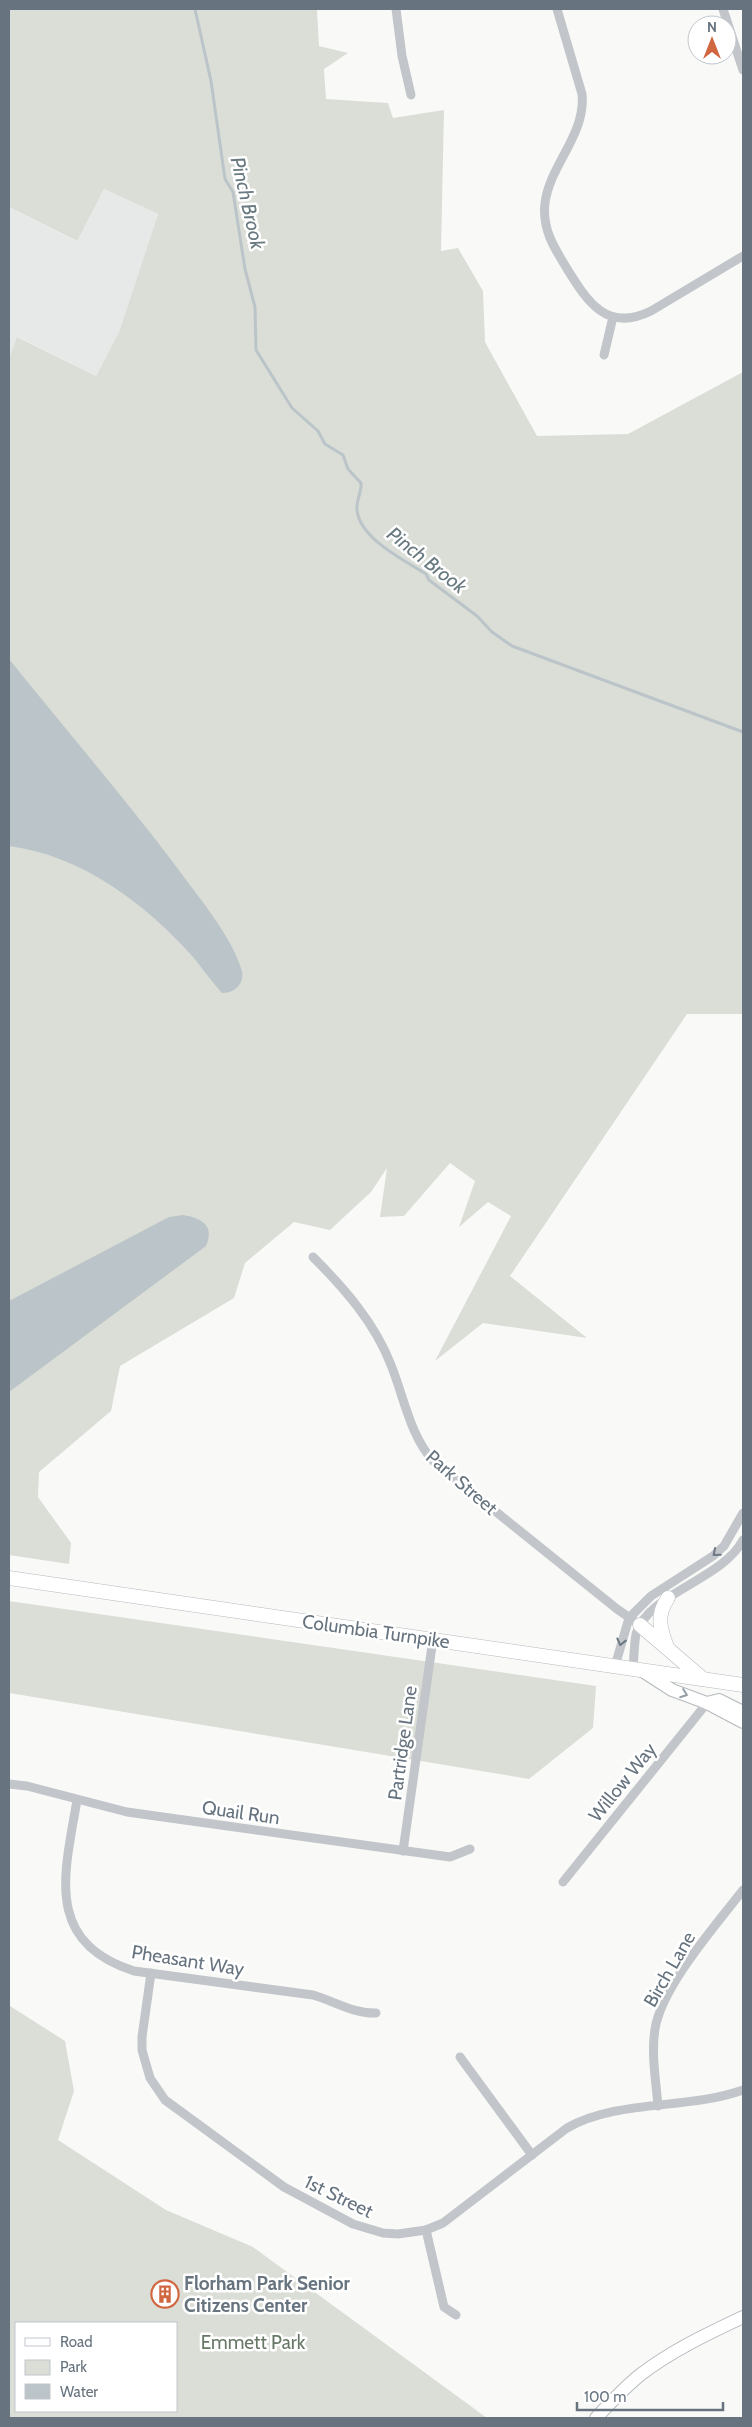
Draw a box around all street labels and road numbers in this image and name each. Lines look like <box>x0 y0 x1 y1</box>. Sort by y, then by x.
street label: Park Street <box>421 1445 503 1520</box>
street label: Columbia Turnpike <box>301 1610 451 1653</box>
street label: Partridge Lane <box>383 1684 422 1802</box>
street label: Willow Way <box>584 1738 661 1826</box>
street label: Quail Run <box>201 1796 281 1829</box>
street label: Birch Lane <box>639 1927 700 2011</box>
street label: Pheasant Way <box>130 1940 246 1981</box>
street label: 1st Street <box>301 2170 377 2223</box>

